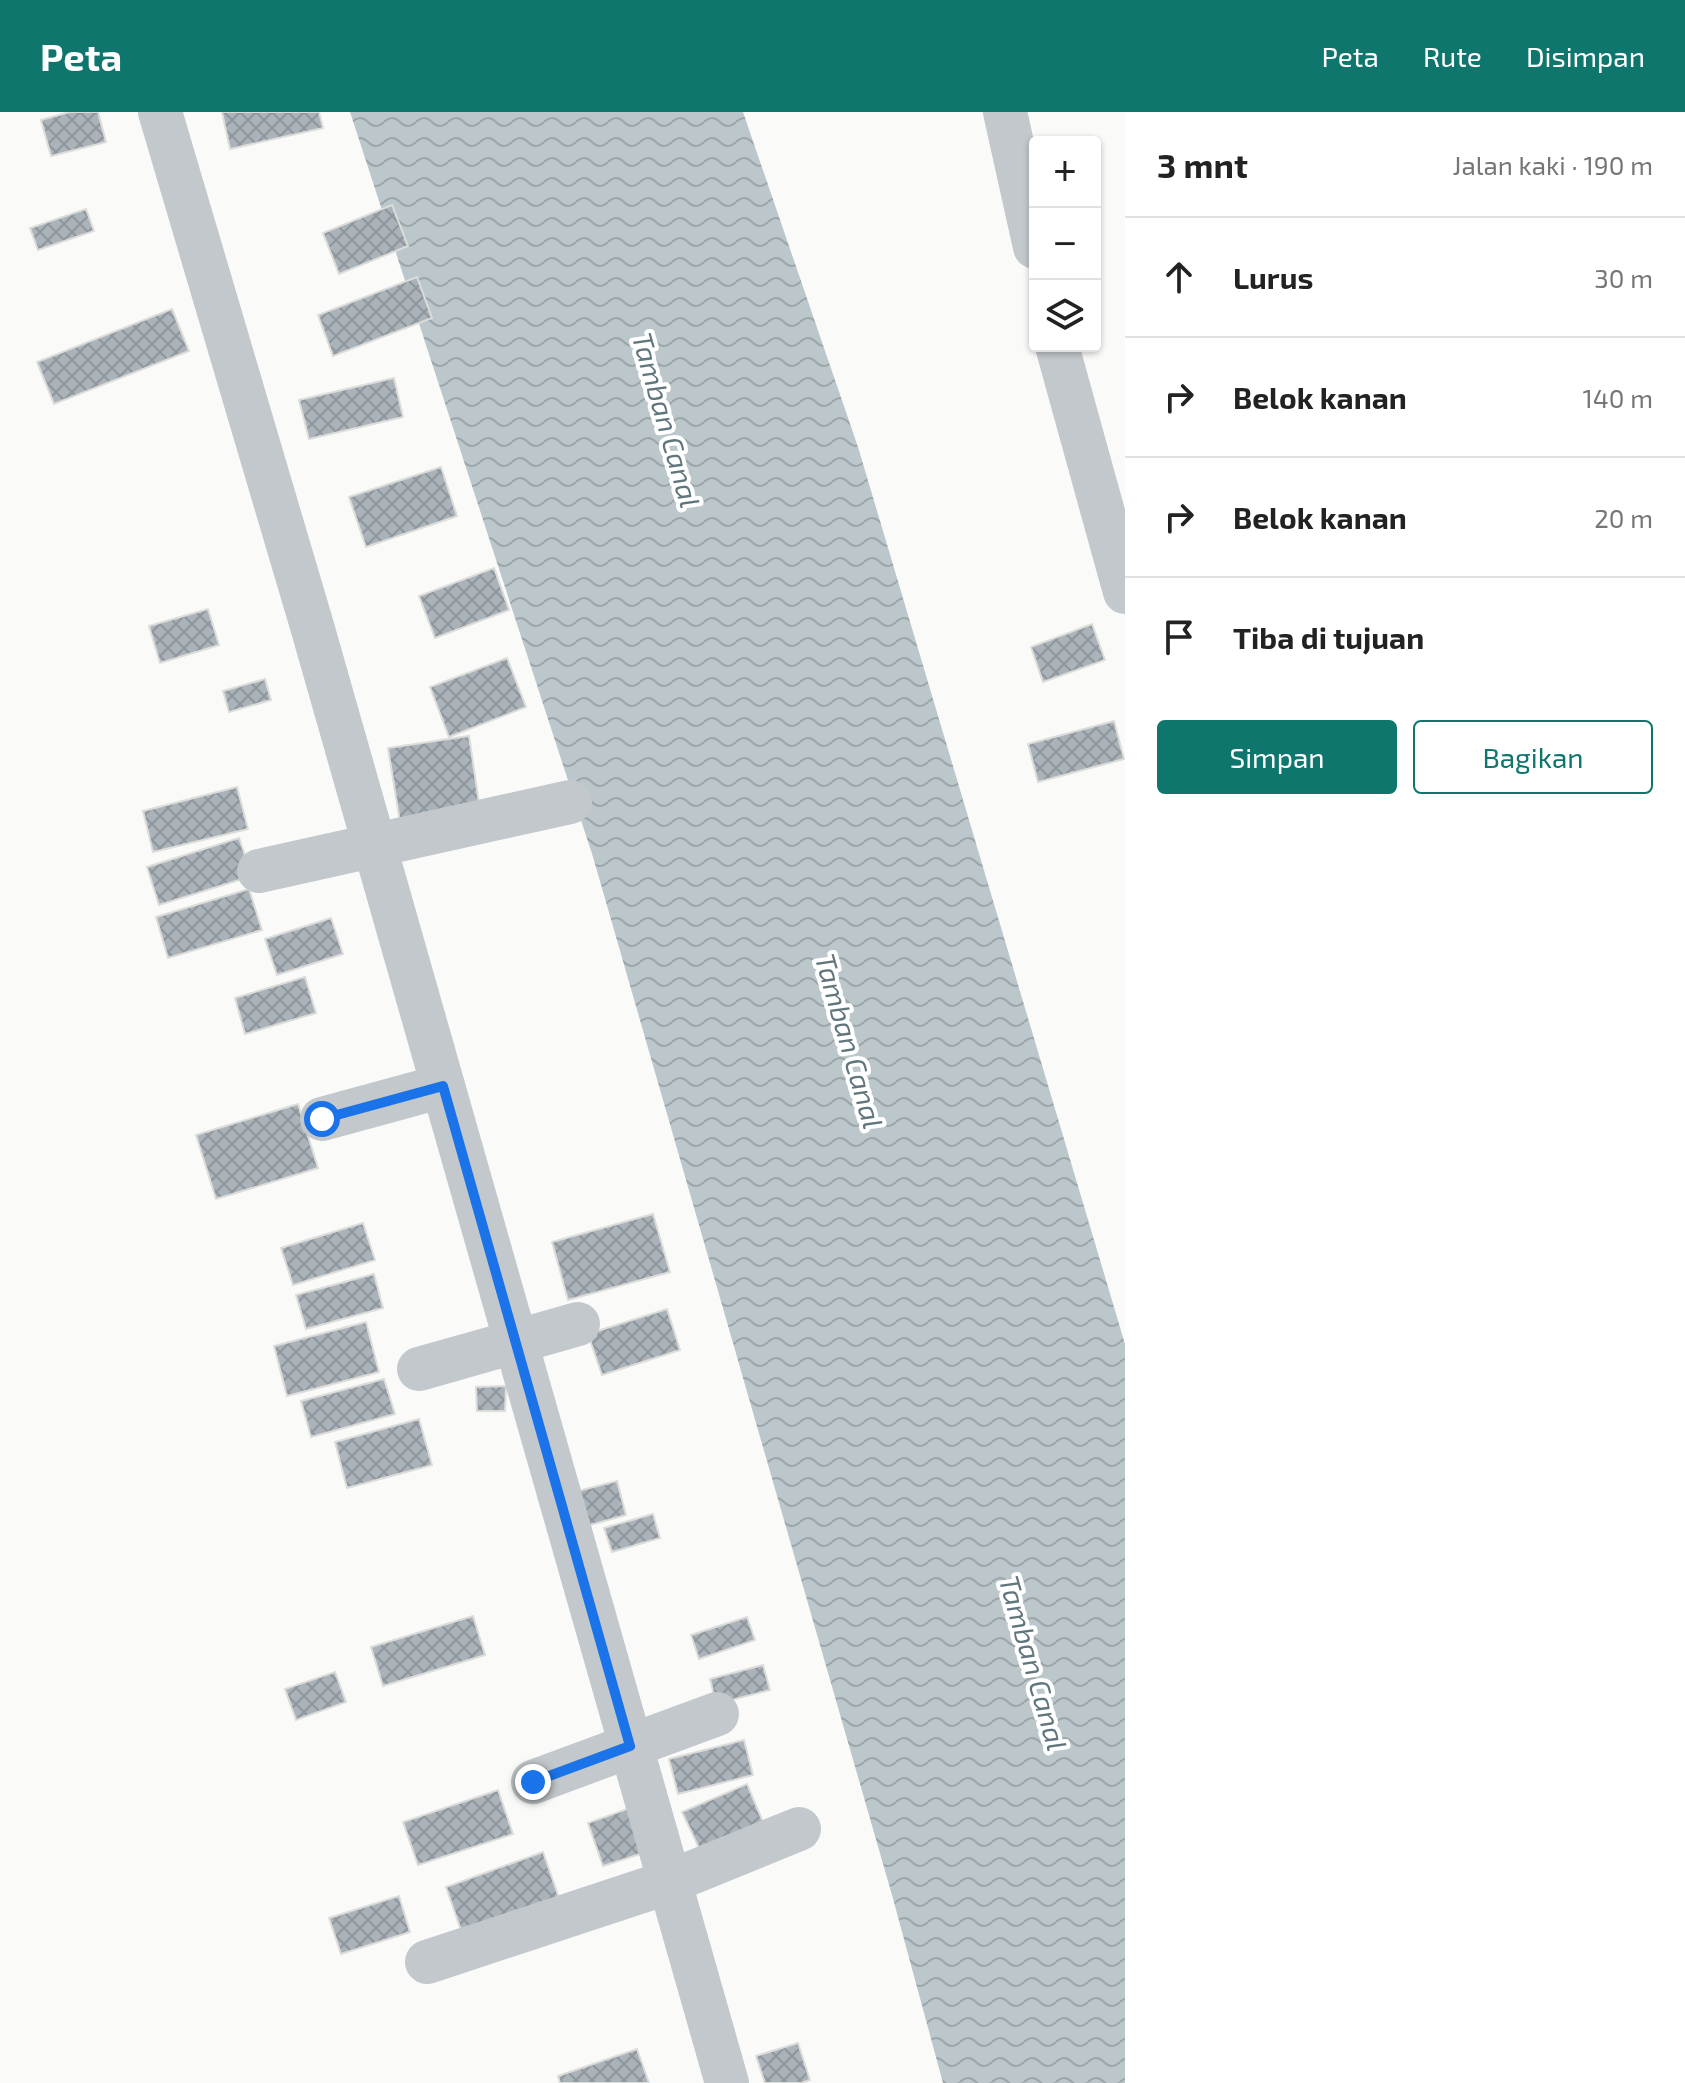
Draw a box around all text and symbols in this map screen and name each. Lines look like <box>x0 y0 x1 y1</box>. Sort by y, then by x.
text: Peta <box>40 33 122 79</box>
text: Peta <box>1321 39 1379 73</box>
text: Rute <box>1423 39 1482 73</box>
text: Disimpan <box>1526 39 1645 73</box>
map controls <box>1029 136 1101 352</box>
button: + <box>1029 136 1101 208</box>
text: 3 mnt <box>1157 144 1248 185</box>
text: Jalan kaki · 190 m <box>1453 149 1653 180</box>
button: − <box>1029 208 1101 280</box>
icon: ahead <box>1157 255 1201 299</box>
text: Lurus <box>1233 259 1313 295</box>
text: 30 m <box>1594 262 1653 293</box>
button: layers <box>1029 280 1101 352</box>
water label: Tamban Canal <box>626 329 708 511</box>
icon: right <box>1157 375 1201 419</box>
text: Belok kanan <box>1233 379 1407 415</box>
text: 140 m <box>1582 382 1653 413</box>
icon: right <box>1157 495 1201 539</box>
text: Belok kanan <box>1233 499 1407 535</box>
text: 20 m <box>1594 502 1653 533</box>
icon: arrive <box>1157 615 1201 659</box>
text: Tiba di tujuan <box>1233 619 1424 655</box>
button: Simpan <box>1157 720 1397 794</box>
button: Bagikan <box>1413 720 1653 794</box>
water label: Tamban Canal <box>809 950 891 1132</box>
route start <box>304 1101 340 1137</box>
water label: Tamban Canal <box>993 1572 1075 1754</box>
route end <box>515 1764 551 1800</box>

